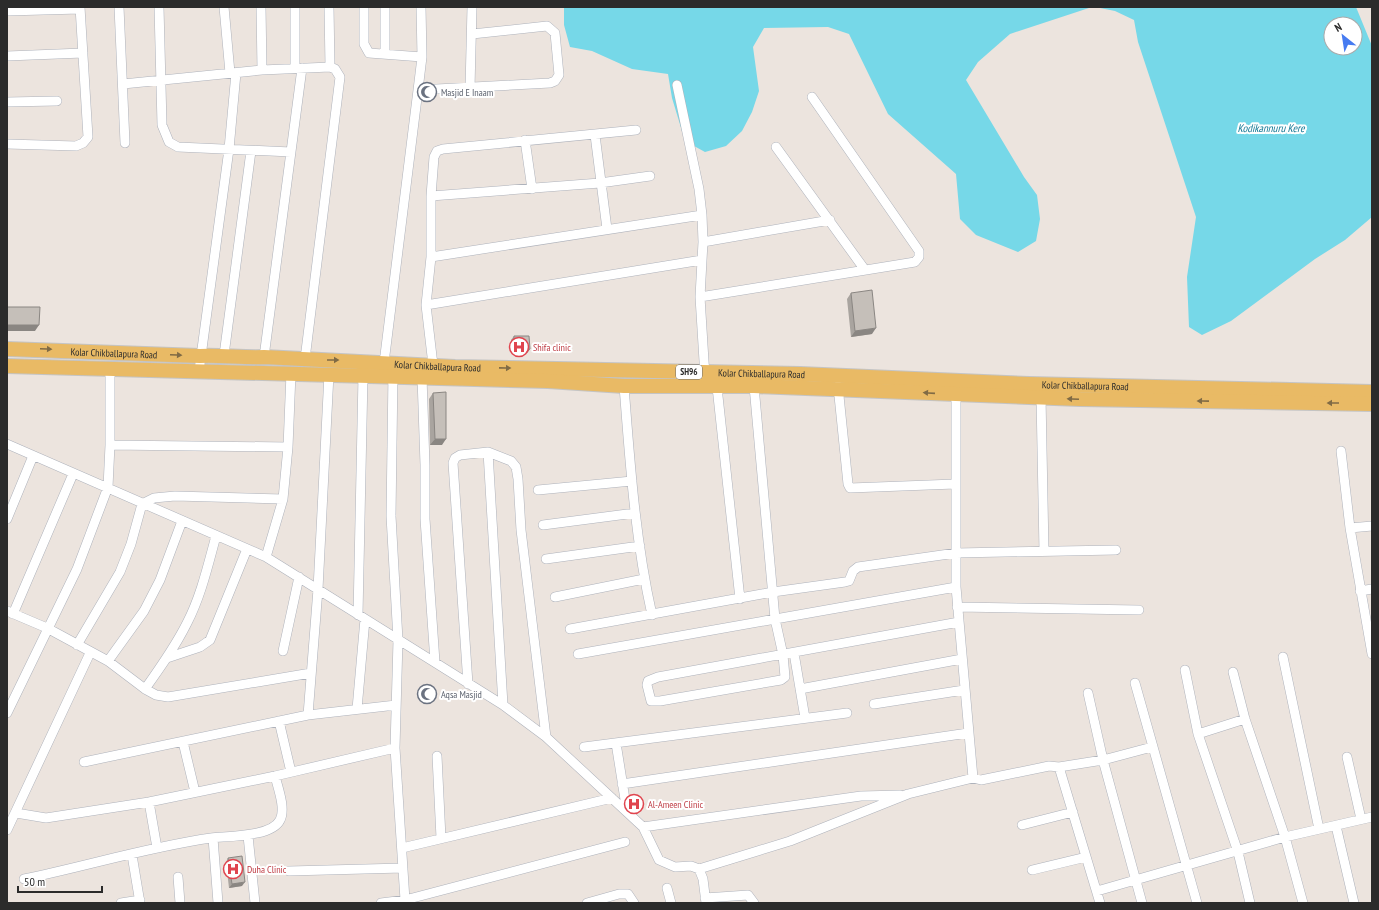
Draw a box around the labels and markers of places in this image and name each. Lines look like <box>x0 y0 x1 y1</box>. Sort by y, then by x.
mosque icon: Masjid E Inaam <box>416 81 438 103</box>
place label: Masjid E Inaam <box>441 86 493 99</box>
hospital icon: Shifa clinic <box>508 336 530 358</box>
place label: Shifa clinic <box>533 341 571 354</box>
mosque icon: Aqsa Masjid <box>416 683 438 705</box>
place label: Aqsa Masjid <box>441 688 482 701</box>
hospital icon: Al-Ameen Clinic <box>623 793 645 815</box>
place label: Al-Ameen Clinic <box>648 798 703 811</box>
hospital icon: Duha Clinic <box>222 858 244 880</box>
place label: Duha Clinic <box>247 863 287 876</box>

